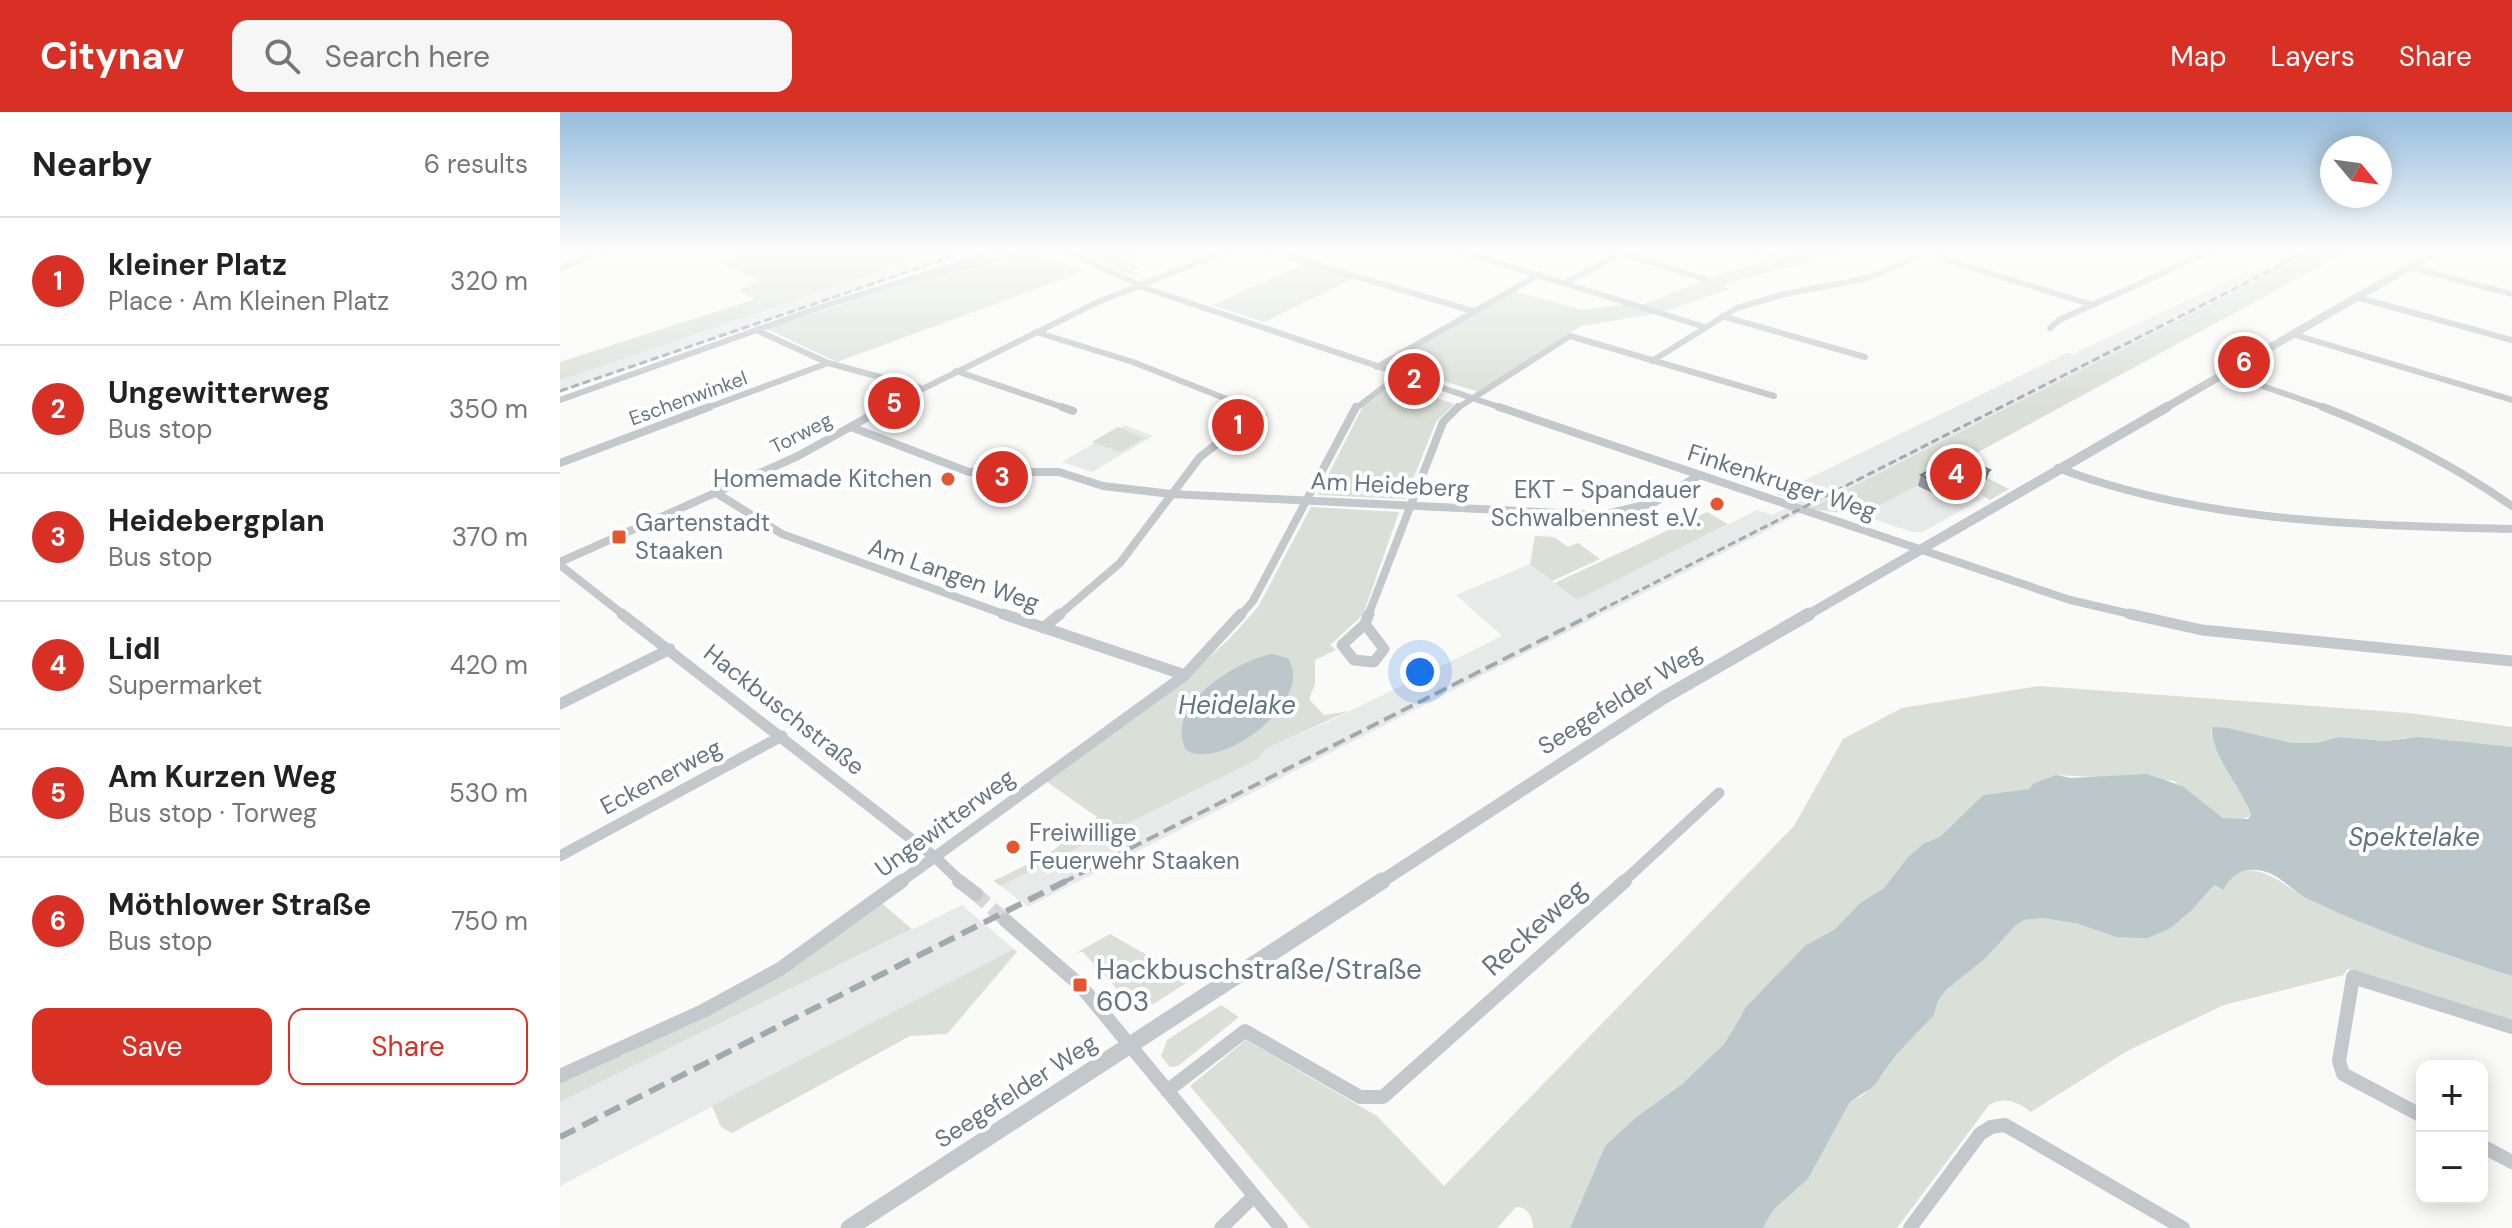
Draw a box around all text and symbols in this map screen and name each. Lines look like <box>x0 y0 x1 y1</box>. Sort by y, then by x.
search box <box>232 20 792 92</box>
text: Citynav <box>40 31 184 81</box>
icon: search <box>260 34 304 78</box>
text: Search here <box>324 37 490 76</box>
text: Map <box>2170 38 2227 75</box>
text: Layers <box>2271 38 2355 75</box>
text: Share <box>2399 38 2472 75</box>
north arrow <box>2320 136 2392 208</box>
text: Nearby <box>32 142 152 187</box>
text: 6 results <box>424 147 528 181</box>
text: kleiner Platz <box>108 245 287 284</box>
text: 1 <box>53 264 63 298</box>
text: 320 m <box>450 264 528 298</box>
text: Place · Am Kleinen Platz <box>108 284 389 318</box>
pin: 6 <box>2218 332 2270 392</box>
pin: 2 <box>1388 349 1440 409</box>
street label: Eschenwinkel <box>625 365 751 431</box>
text: Ungewitterweg <box>108 373 330 412</box>
pin: 5 <box>868 373 920 433</box>
text: 2 <box>50 392 66 426</box>
text: 350 m <box>449 392 528 426</box>
pin: 1 <box>1212 395 1264 455</box>
street label: Torweg <box>766 406 836 460</box>
text: Bus stop <box>108 412 213 446</box>
street label: Finkenkruger Weg <box>1684 436 1880 527</box>
pin: 4 <box>1930 444 1982 504</box>
pin: 3 <box>976 447 1028 507</box>
place label: Homemade Kitchen <box>713 463 932 494</box>
street label: Am Heideberg <box>1310 465 1470 504</box>
marker: Homemade Kitchen <box>939 470 957 488</box>
place label: EKT - Spandauer Schwalbennest e.V. <box>1491 474 1701 533</box>
marker: EKT - Spandauer Schwalbennest e.V. <box>1708 495 1726 513</box>
text: Heidebergplan <box>108 501 325 540</box>
place label: Gartenstadt Staaken <box>635 507 770 566</box>
text: 3 <box>50 520 66 554</box>
text: 370 m <box>452 520 528 554</box>
marker: Gartenstadt Staaken <box>610 528 628 546</box>
street label: Am Langen Weg <box>865 531 1044 618</box>
text: Bus stop <box>108 540 213 574</box>
text: Lidl <box>108 629 161 668</box>
street label: Seegefelder Weg <box>1532 636 1707 761</box>
street label: Hackbuschstraße <box>698 637 871 782</box>
text: 4 <box>50 648 66 682</box>
text: 420 m <box>450 648 528 682</box>
your location <box>1400 652 1440 692</box>
text: Supermarket <box>108 668 262 702</box>
water label: Heidelake <box>1178 688 1296 722</box>
street label: Eckenerweg <box>595 732 727 822</box>
text: Am Kurzen Weg <box>108 757 337 796</box>
street label: Ungewitterweg <box>869 761 1021 884</box>
text: 5 <box>50 776 66 810</box>
text: 530 m <box>449 776 528 810</box>
text: Bus stop · Torweg <box>108 796 317 830</box>
place label: Freiwillige Feuerwehr Staaken <box>1029 817 1240 876</box>
water label: Spektelake <box>2348 820 2480 854</box>
marker: Freiwillige Feuerwehr Staaken <box>1004 838 1022 856</box>
street label: Reckeweg <box>1474 871 1594 984</box>
text: Möthlower Straße <box>108 885 371 924</box>
text: 6 <box>50 904 66 938</box>
text: 750 m <box>451 904 528 938</box>
text: Bus stop <box>108 924 213 958</box>
place label: Hackbuschstraße/Straße 603 <box>1096 951 1422 1020</box>
marker: Hackbuschstraße/Straße 603 <box>1071 976 1089 994</box>
button: Save <box>32 1008 272 1085</box>
button: Share <box>288 1008 528 1085</box>
street label: Seegefelder Weg <box>929 1027 1103 1155</box>
map controls <box>2416 1060 2488 1204</box>
button: + <box>2416 1060 2488 1132</box>
button: − <box>2416 1132 2488 1204</box>

